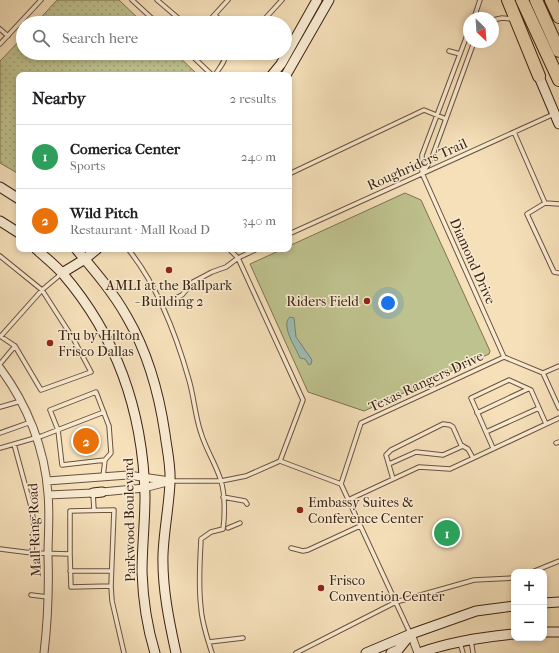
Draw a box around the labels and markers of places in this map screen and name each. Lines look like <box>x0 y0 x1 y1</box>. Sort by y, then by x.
marker: AMLI at the Ballpark - Building 2 <box>164 265 174 275</box>
place label: AMLI at the Ballpark - Building 2 <box>105 277 233 310</box>
place label: Riders Field <box>286 293 359 310</box>
marker: Riders Field <box>362 296 372 306</box>
place label: Tru by Hilton Frisco Dallas <box>58 327 140 360</box>
marker: Tru by Hilton Frisco Dallas <box>45 338 55 348</box>
pin: 2 <box>73 426 99 456</box>
place label: Embassy Suites & Conference Center <box>308 494 423 527</box>
marker: Embassy Suites & Conference Center <box>295 505 305 515</box>
pin: 1 <box>434 518 460 548</box>
place label: Frisco Convention Center <box>329 572 444 605</box>
marker: Frisco Convention Center <box>316 583 326 593</box>

